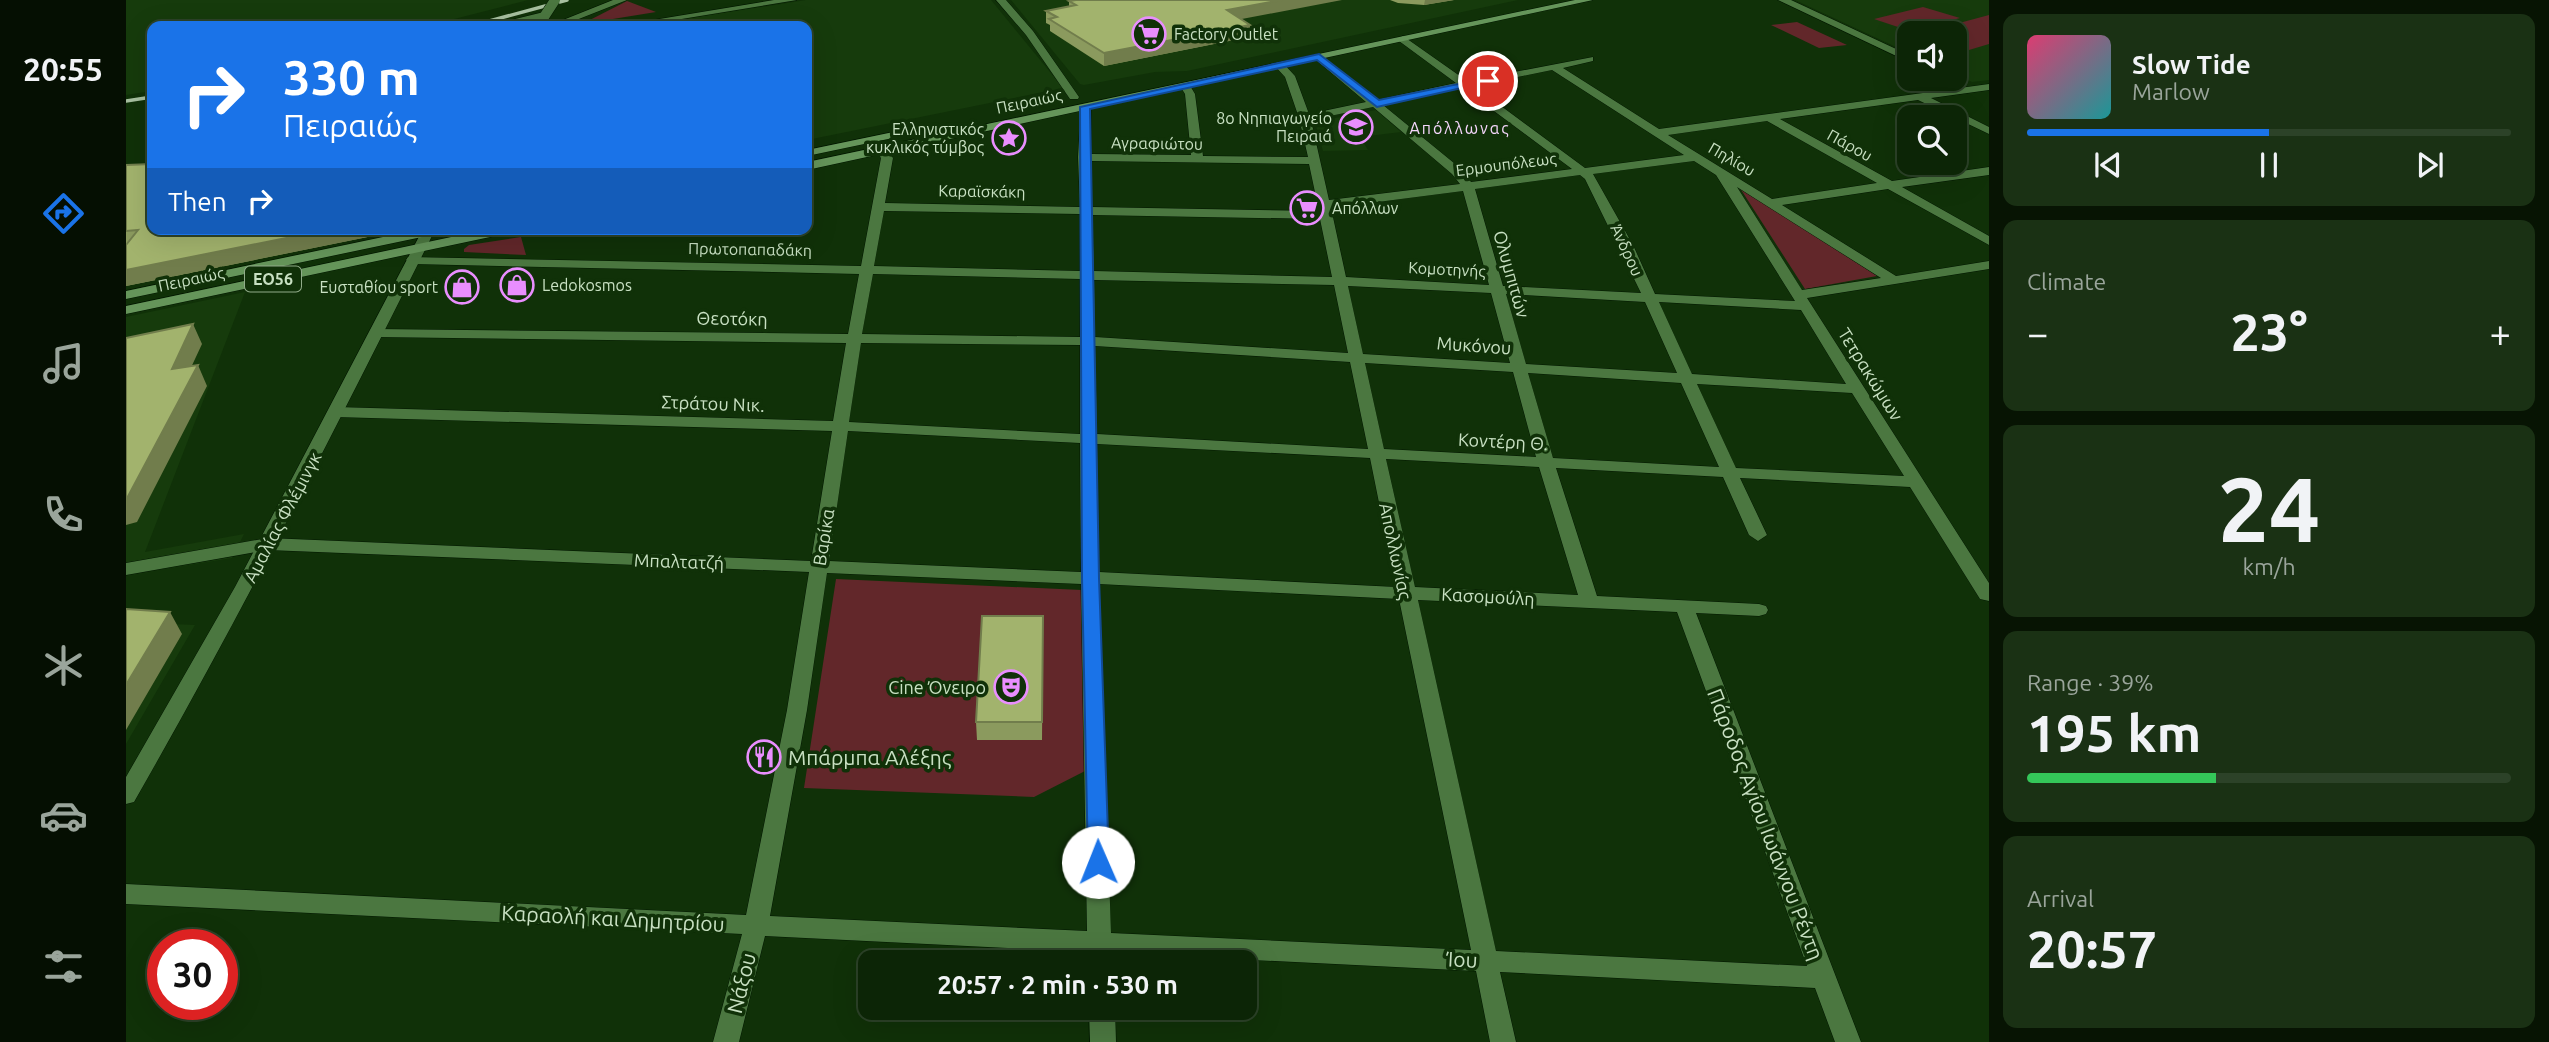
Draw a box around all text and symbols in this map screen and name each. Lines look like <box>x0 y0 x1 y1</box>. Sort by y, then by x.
supermarket icon: Factory Outlet <box>1130 15 1168 53</box>
map controls <box>1897 21 1967 175</box>
button: sound <box>1897 21 1967 91</box>
place label: Factory Outlet <box>1174 25 1279 43</box>
icon: right <box>168 49 259 140</box>
text: 330 m <box>283 49 420 104</box>
text: Slow Tide <box>2132 50 2251 79</box>
text: 20:55 <box>23 51 103 87</box>
pin <box>1458 51 1518 111</box>
icon: arrive <box>1469 62 1507 100</box>
text: Marlow <box>2132 79 2210 104</box>
street label: Πειραιώς <box>994 85 1064 118</box>
button: search <box>1897 105 1967 175</box>
text: Πειραιώς <box>283 107 417 143</box>
school or university icon: 8ο Νηπιαγωγείο Πειραιά <box>1337 108 1375 146</box>
place label: 8ο Νηπιαγωγείο Πειραιά <box>1216 109 1332 145</box>
place icon: Ελληνιστικός κυκλικός τύμβος <box>990 119 1028 157</box>
district label: Απόλλωνας <box>1409 119 1511 138</box>
place label: Ελληνιστικός κυκλικός τύμβος <box>866 120 984 157</box>
street label: Πάρου <box>1824 125 1876 165</box>
street label: Αγραφιώτου <box>1111 133 1203 153</box>
street label: Πηλίου <box>1706 139 1758 179</box>
icon: previous <box>2089 146 2127 184</box>
icon: pause <box>2250 146 2288 184</box>
icon: next <box>2411 146 2449 184</box>
street label: Ερμουπόλεως <box>1455 149 1557 180</box>
street label: Καραϊσκάκη <box>938 181 1026 201</box>
icon: right <box>241 182 279 220</box>
text: Then <box>168 187 227 216</box>
icon: directions <box>39 189 88 238</box>
supermarket icon: Απόλλων <box>1288 189 1326 227</box>
place label: Απόλλων <box>1332 199 1399 217</box>
street label: Άνδρου <box>1607 221 1647 279</box>
street label: Ολυμπιτών <box>1490 228 1534 320</box>
street label: Πρωτοπαπαδάκη <box>688 239 812 259</box>
street label: Κομοτηνής <box>1408 258 1486 281</box>
street label: Πειραιώς <box>156 263 226 296</box>
road number: ΕΟ56 <box>245 266 301 292</box>
shop icon: Ledokosmos <box>498 266 536 304</box>
shop icon: Ευσταθίου sport <box>443 268 481 306</box>
text: Climate <box>2027 269 2106 294</box>
place label: Ledokosmos <box>542 276 632 294</box>
place label: Ευσταθίου sport <box>319 278 439 296</box>
text: 23° <box>2230 303 2308 361</box>
street label: Θεοτόκη <box>696 307 768 329</box>
text: − <box>2027 312 2048 354</box>
text: + <box>2490 312 2511 354</box>
street label: Τετρακώμων <box>1835 324 1908 424</box>
street label: Μυκόνου <box>1436 332 1512 358</box>
icon: music <box>39 339 88 388</box>
street label: Στράτου Νικ. <box>661 391 765 415</box>
street label: Κοντέρη Θ. <box>1457 429 1549 453</box>
street label: Αμαλίας Φλέμινγκ <box>239 448 326 586</box>
text: 24 <box>2218 457 2320 559</box>
icon: phone <box>39 490 88 539</box>
street label: Απολλωνίας <box>1375 501 1416 601</box>
street label: Βαρίκα <box>809 507 837 567</box>
street label: Μπαλτατζή <box>634 549 724 574</box>
text: km/h <box>2242 554 2296 579</box>
street label: Κασομούλη <box>1441 584 1535 608</box>
icon: climate <box>39 641 88 690</box>
theatre icon: Cine Όνειρο <box>992 668 1030 706</box>
text: Range · 39% <box>2027 670 2154 695</box>
place label: Cine Όνειρο <box>888 677 986 697</box>
street label: Πάροδος Αγίου Ιωάννου Ρέντη <box>1703 685 1829 963</box>
text: 195 km <box>2027 704 2201 762</box>
restaurant icon: Μπάρμπα Αλέξης <box>745 738 783 776</box>
place label: Μπάρμπα Αλέξης <box>788 745 952 770</box>
icon: car <box>39 791 88 840</box>
position arrow <box>1061 825 1135 899</box>
text: Arrival <box>2027 886 2094 911</box>
street label: Καραολή και Δημητρίου <box>501 900 725 936</box>
text: 20:57 <box>2027 920 2157 978</box>
speed limit sign: 30 <box>147 929 238 1020</box>
icon: filters <box>39 942 88 991</box>
street label: Ίου <box>1445 946 1478 972</box>
street label: Νάξου <box>722 950 761 1016</box>
text: 20:57 · 2 min · 530 m <box>937 970 1178 999</box>

